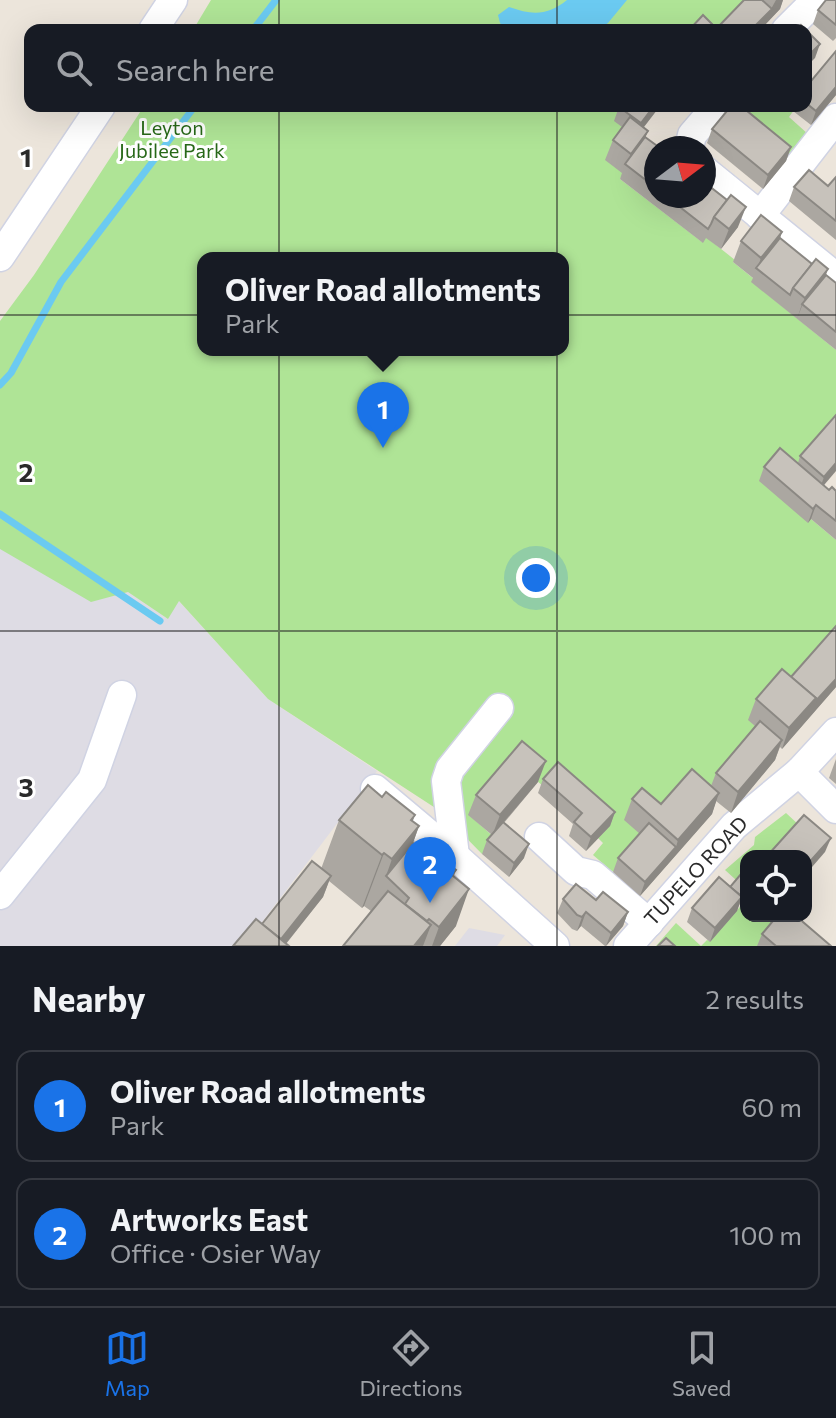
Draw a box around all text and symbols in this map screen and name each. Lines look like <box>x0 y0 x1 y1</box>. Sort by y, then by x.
search box <box>24 24 812 112</box>
icon: search <box>52 46 96 90</box>
text: Search here <box>116 50 275 87</box>
park label: Leyton Jubilee Park <box>119 115 225 162</box>
north arrow <box>644 136 716 208</box>
text: 1 <box>20 141 32 172</box>
popup <box>197 252 569 356</box>
text: Oliver Road allotments <box>225 270 541 307</box>
text: Park <box>225 307 280 338</box>
pin: 1 <box>357 382 409 448</box>
text: 2 <box>19 456 33 487</box>
your location <box>516 558 556 598</box>
text: 3 <box>18 771 34 802</box>
street label: TUPELO ROAD <box>639 811 752 930</box>
pin: 2 <box>404 837 456 903</box>
map controls <box>740 850 812 922</box>
button: locate <box>740 850 812 922</box>
text: Nearby <box>32 977 146 1019</box>
text: 2 results <box>706 983 804 1014</box>
text: Oliver Road allotments <box>110 1072 426 1109</box>
text: 1 <box>54 1091 66 1122</box>
text: 60 m <box>742 1091 802 1122</box>
text: Park <box>110 1109 164 1140</box>
text: Artworks East <box>110 1200 308 1237</box>
text: 2 <box>53 1219 67 1250</box>
text: 100 m <box>729 1219 802 1250</box>
text: Office · Osier Way <box>110 1237 321 1268</box>
tab: Map <box>105 1326 150 1401</box>
tab: Directions <box>359 1326 463 1401</box>
tab: Saved <box>672 1326 731 1401</box>

